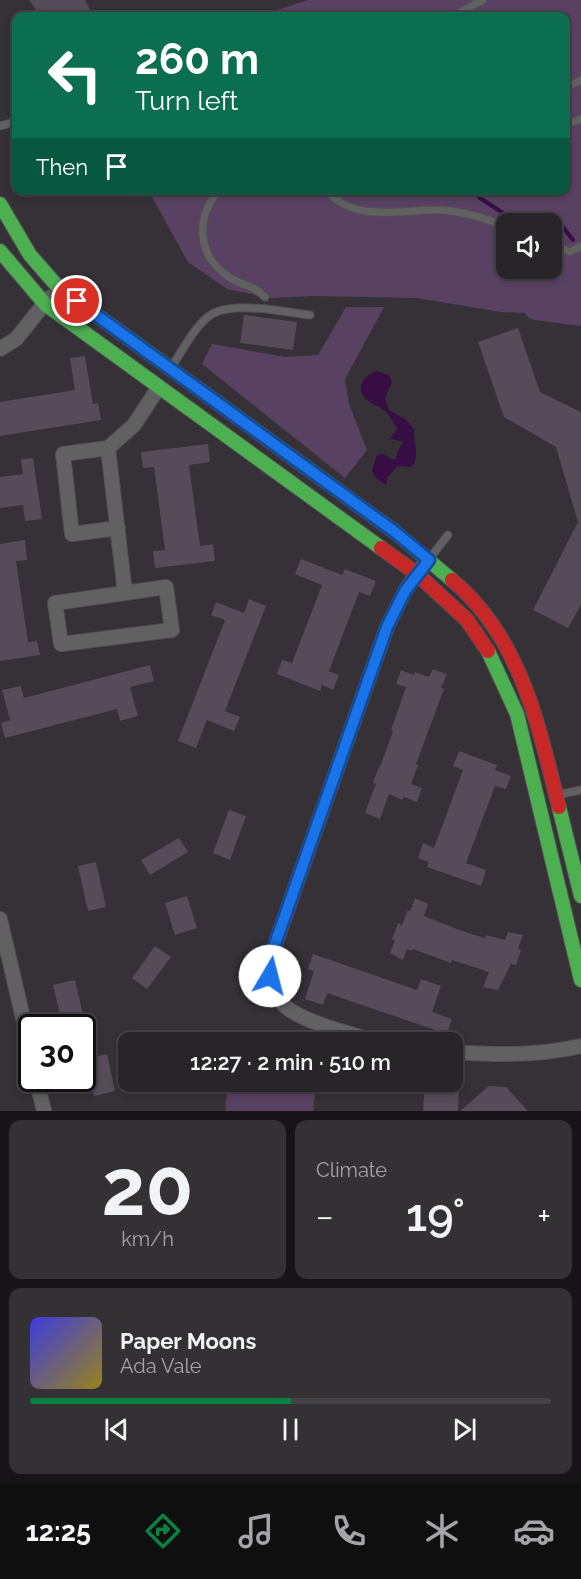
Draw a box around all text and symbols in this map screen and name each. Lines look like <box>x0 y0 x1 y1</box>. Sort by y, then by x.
text: 260 m <box>135 35 259 84</box>
icon: left <box>36 36 114 114</box>
text: Turn left <box>135 85 238 116</box>
icon: arrive <box>100 150 133 183</box>
text: Then <box>36 154 88 180</box>
map controls <box>496 213 562 279</box>
button: sound <box>496 213 562 279</box>
pin <box>51 275 102 326</box>
icon: arrive <box>60 284 93 317</box>
position arrow <box>238 944 302 1008</box>
speed limit sign: 30 <box>18 1014 96 1092</box>
text: 12:27 · 2 min · 510 m <box>190 1049 391 1075</box>
text: 20 <box>102 1142 193 1233</box>
text: Climate <box>316 1158 387 1182</box>
text: 19° <box>406 1189 465 1242</box>
text: − <box>316 1197 334 1236</box>
text: + <box>537 1197 551 1236</box>
text: km/h <box>121 1227 174 1251</box>
text: Paper Moons <box>120 1328 256 1354</box>
text: Ada Vale <box>120 1354 202 1378</box>
icon: previous <box>100 1413 133 1446</box>
icon: pause <box>274 1413 307 1446</box>
icon: next <box>448 1413 481 1446</box>
icon: directions <box>142 1510 184 1552</box>
icon: music <box>235 1510 277 1552</box>
icon: phone <box>328 1510 370 1552</box>
icon: climate <box>421 1510 463 1552</box>
icon: car <box>513 1510 555 1552</box>
text: 12:25 <box>25 1516 91 1547</box>

